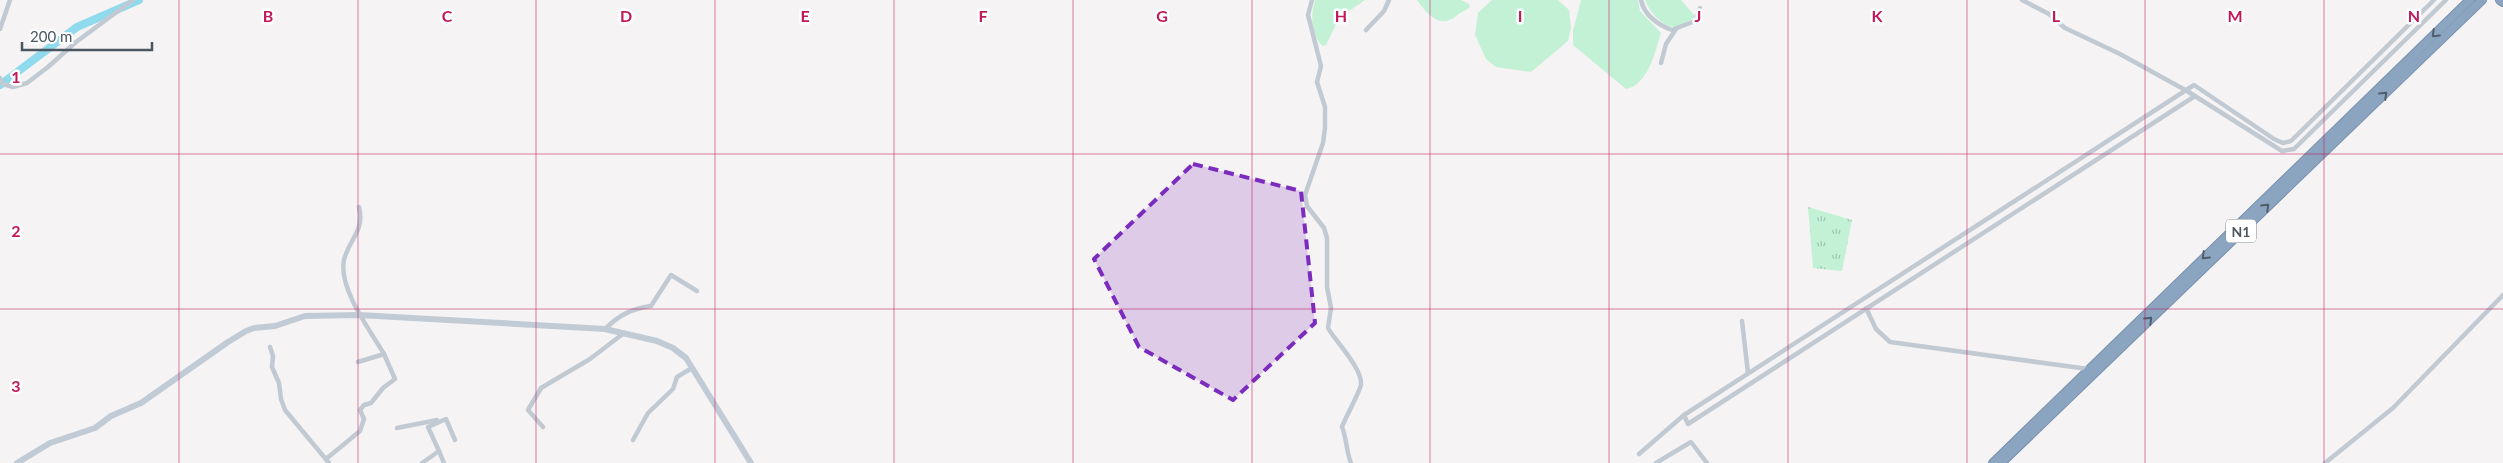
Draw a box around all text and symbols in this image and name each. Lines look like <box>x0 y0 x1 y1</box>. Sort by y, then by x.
text: B <box>263 6 273 25</box>
text: C <box>442 6 453 25</box>
text: D <box>620 6 632 25</box>
text: E <box>800 6 810 25</box>
text: F <box>978 6 988 25</box>
text: G <box>1156 6 1168 25</box>
text: H <box>1335 6 1347 25</box>
text: I <box>1518 6 1522 25</box>
text: J <box>1695 6 1701 25</box>
text: K <box>1872 6 1884 25</box>
text: L <box>2052 6 2061 25</box>
text: M <box>2227 6 2243 25</box>
text: N <box>2408 6 2420 25</box>
scale bar <box>22 20 152 52</box>
text: 200 m <box>30 27 72 45</box>
one-way arrow <box>2432 28 2441 37</box>
text: 1 <box>11 67 21 86</box>
one-way arrow <box>2378 92 2387 101</box>
one-way arrow <box>2261 204 2270 213</box>
road number: N1 <box>2226 220 2256 242</box>
text: 2 <box>11 221 21 240</box>
one-way arrow <box>2201 250 2210 259</box>
one-way arrow <box>2144 317 2153 326</box>
text: 3 <box>11 376 21 395</box>

